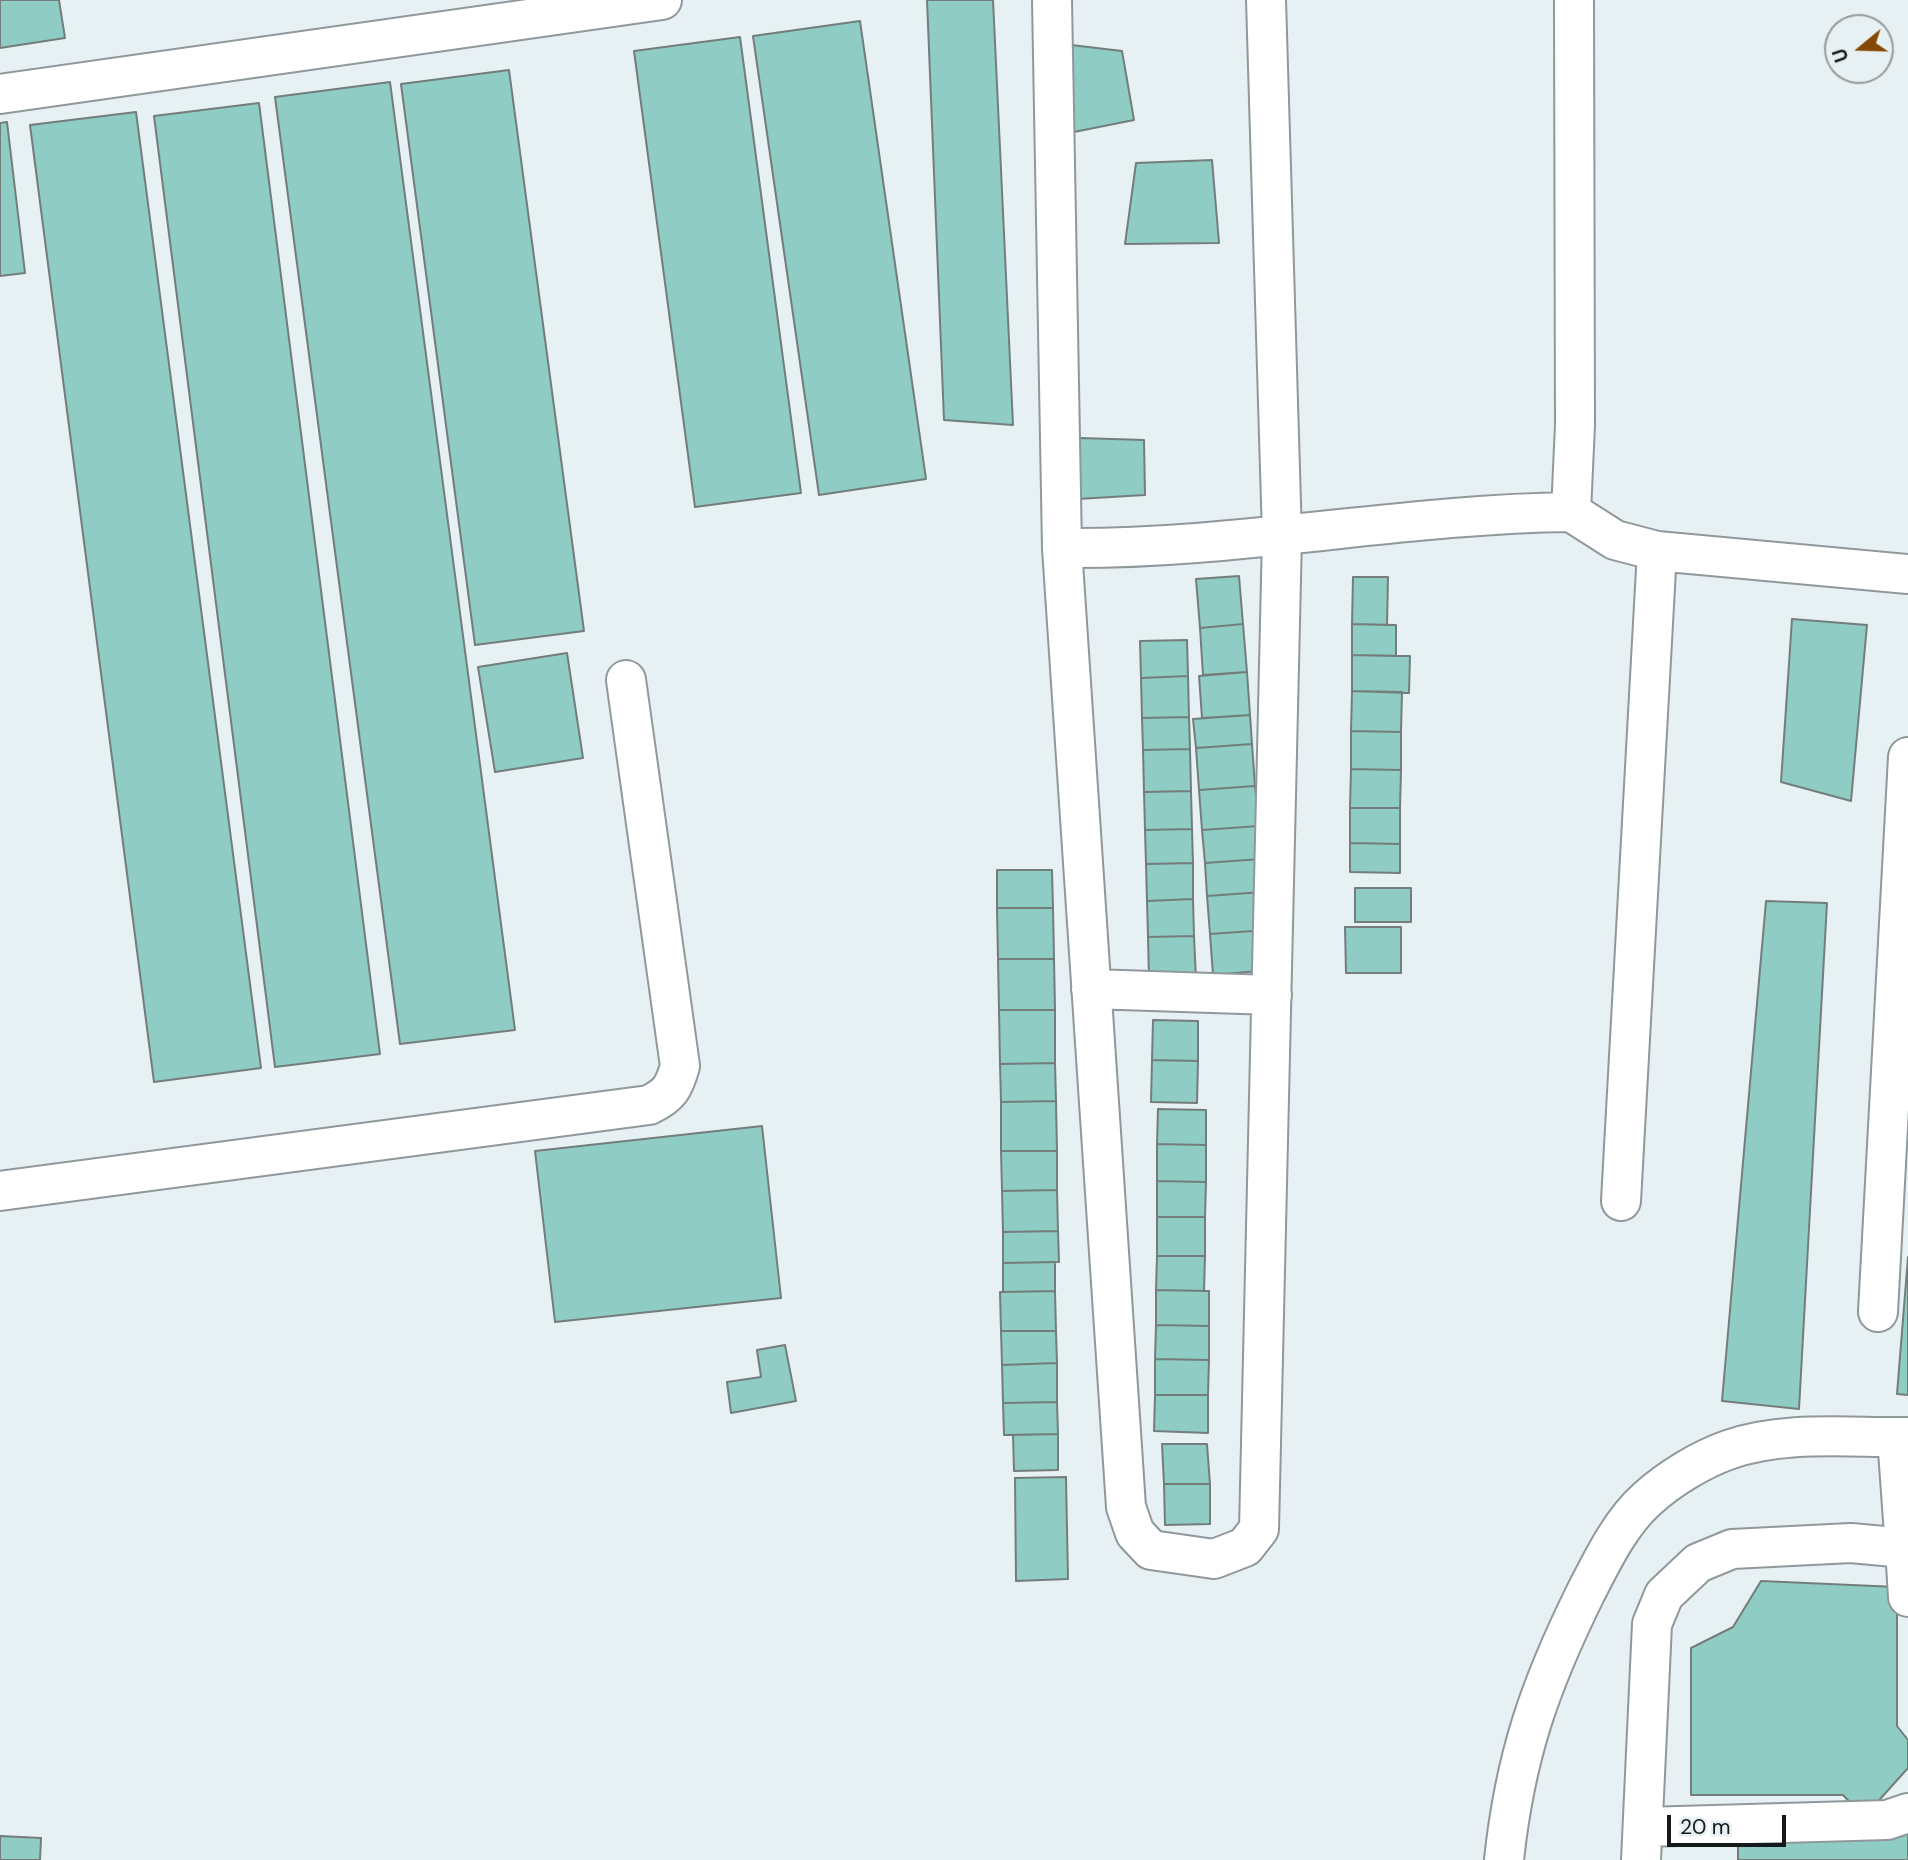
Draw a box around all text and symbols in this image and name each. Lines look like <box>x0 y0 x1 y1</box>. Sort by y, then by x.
north arrow <box>1824 14 1894 84</box>
text: U <box>1827 45 1855 66</box>
scale bar <box>1670 1800 1789 1844</box>
text: 20 m <box>1680 1813 1731 1841</box>

